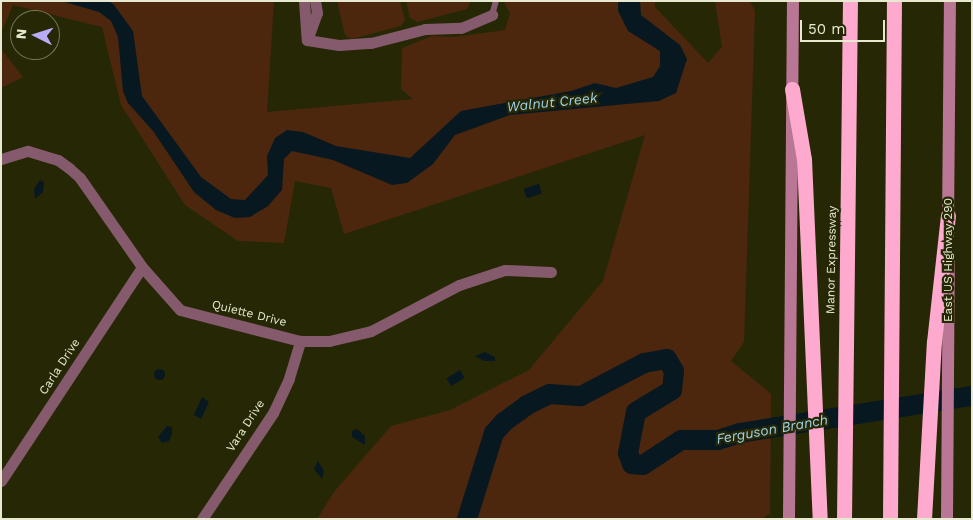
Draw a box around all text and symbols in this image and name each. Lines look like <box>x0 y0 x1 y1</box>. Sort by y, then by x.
north arrow <box>10 10 60 60</box>
scale bar <box>803 10 888 42</box>
text: 50 m <box>808 20 845 38</box>
text: N <box>13 28 29 40</box>
water label: Walnut Creek <box>506 89 598 115</box>
street label: East US Highway 290 <box>942 198 956 322</box>
street label: Manor Expressway <box>824 206 840 314</box>
street label: Quiette Drive <box>210 298 288 330</box>
street label: Carla Drive <box>36 336 84 398</box>
street label: Vara Drive <box>224 397 268 455</box>
water label: Ferguson Branch <box>715 411 829 447</box>

